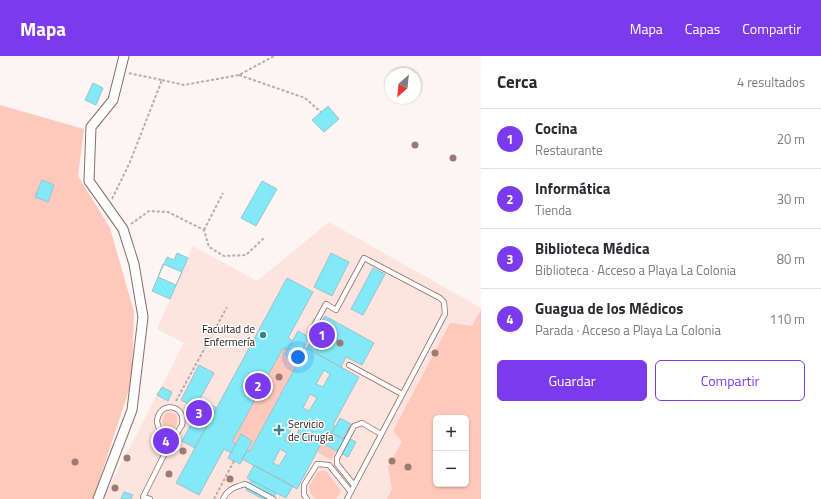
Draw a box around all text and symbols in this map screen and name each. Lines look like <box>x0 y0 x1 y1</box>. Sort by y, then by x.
text: Mapa <box>20 14 66 43</box>
text: Mapa <box>630 18 663 39</box>
text: Capas <box>685 18 720 39</box>
text: Compartir <box>742 18 801 39</box>
north arrow <box>385 68 421 104</box>
text: Cerca <box>497 69 537 95</box>
text: 4 resultados <box>737 72 805 92</box>
text: Cocina <box>535 117 578 140</box>
text: 1 <box>506 129 514 149</box>
text: 20 m <box>777 129 805 149</box>
text: Restaurante <box>535 140 603 160</box>
text: Informática <box>535 177 610 200</box>
text: 2 <box>506 189 514 209</box>
text: 30 m <box>777 189 805 209</box>
text: Tienda <box>535 200 572 220</box>
text: Biblioteca Médica <box>535 237 650 260</box>
text: 3 <box>506 249 514 269</box>
text: 80 m <box>777 249 805 269</box>
text: Biblioteca · Acceso a Playa La Colonia <box>535 260 736 280</box>
text: Guagua de los Médicos <box>535 297 683 320</box>
text: 4 <box>506 309 514 329</box>
text: 110 m <box>769 309 805 329</box>
pin: 1 <box>309 320 335 350</box>
text: Parada · Acceso a Playa La Colonia <box>535 320 721 340</box>
place label: Facultad de Enfermería <box>202 321 255 350</box>
marker: Facultad de Enfermería <box>258 330 268 340</box>
your location <box>288 347 308 367</box>
button: Guardar <box>497 360 647 401</box>
button: Compartir <box>655 360 805 401</box>
pin: 2 <box>245 371 271 401</box>
pin: 3 <box>186 398 212 428</box>
map controls <box>433 415 469 487</box>
button: + <box>433 415 469 451</box>
place label: Servicio de Cirugía <box>288 416 334 445</box>
marker: Servicio de Cirugía <box>273 424 285 436</box>
pin: 4 <box>153 426 179 456</box>
button: − <box>433 451 469 487</box>

